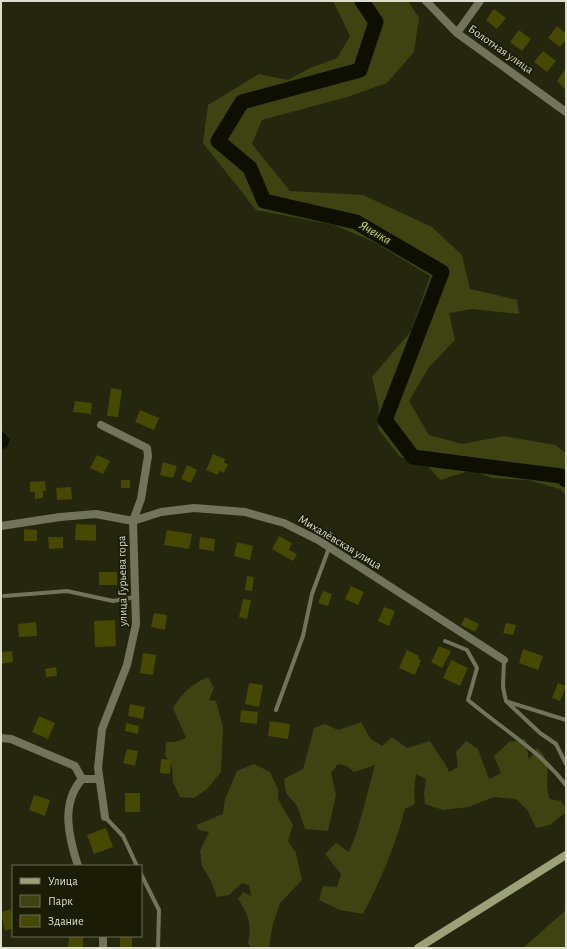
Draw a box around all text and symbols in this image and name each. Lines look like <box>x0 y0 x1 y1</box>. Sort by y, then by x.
street label: Болотная улица <box>466 22 536 77</box>
water label: Яченка <box>357 219 393 247</box>
street label: Михалёвская улица <box>296 512 384 573</box>
street label: улица Гурьева гора <box>115 535 130 628</box>
legend <box>12 865 142 937</box>
text: Улица <box>48 875 78 887</box>
text: Парк <box>48 895 73 907</box>
text: Здание <box>48 915 84 927</box>

